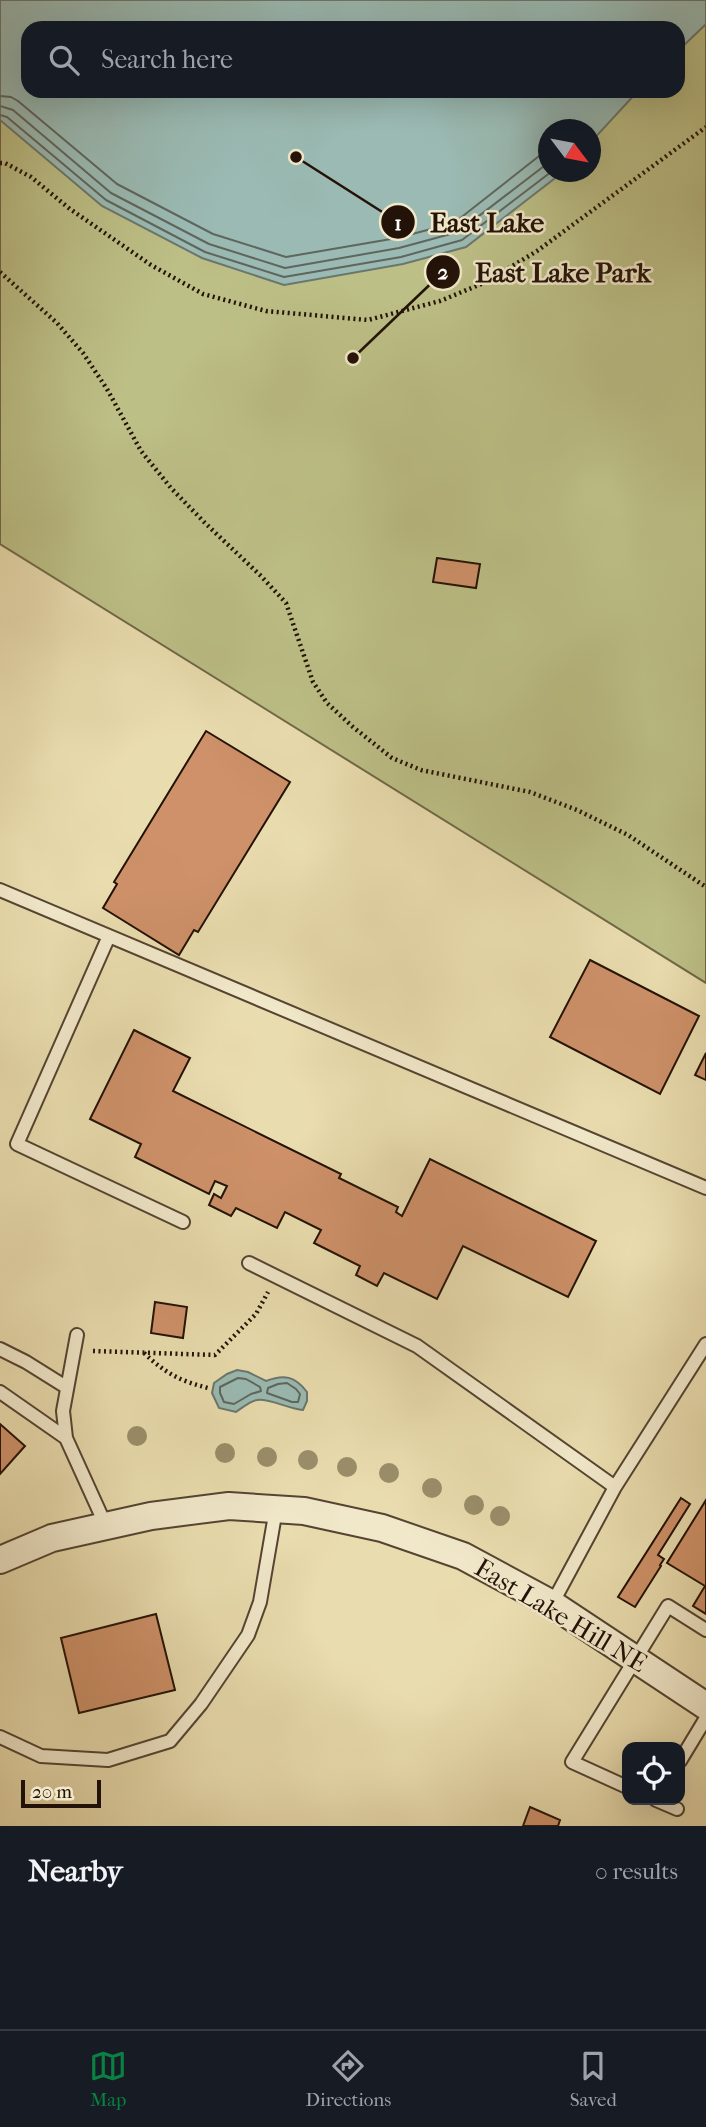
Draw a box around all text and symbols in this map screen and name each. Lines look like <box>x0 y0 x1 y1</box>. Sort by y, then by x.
search box <box>21 21 685 98</box>
icon: search <box>45 41 83 79</box>
text: Search here <box>101 44 233 75</box>
north arrow <box>538 119 601 182</box>
callout: East Lake <box>380 198 558 247</box>
text: East Lake <box>430 206 544 239</box>
text: 1 <box>394 211 402 235</box>
callout: East Lake Park <box>426 248 664 297</box>
text: East Lake Park <box>475 256 652 289</box>
text: 2 <box>438 260 449 284</box>
street label: East Lake Hill NE <box>469 1552 653 1679</box>
map controls <box>622 1742 685 1805</box>
button: locate <box>622 1742 685 1805</box>
scale bar <box>21 1777 102 1809</box>
text: 20 m <box>32 1781 72 1803</box>
text: Nearby <box>28 1854 123 1889</box>
text: 0 results <box>595 1858 678 1885</box>
tab: Map <box>89 2047 127 2111</box>
tab: Directions <box>306 2047 391 2111</box>
tab: Saved <box>570 2047 617 2111</box>

